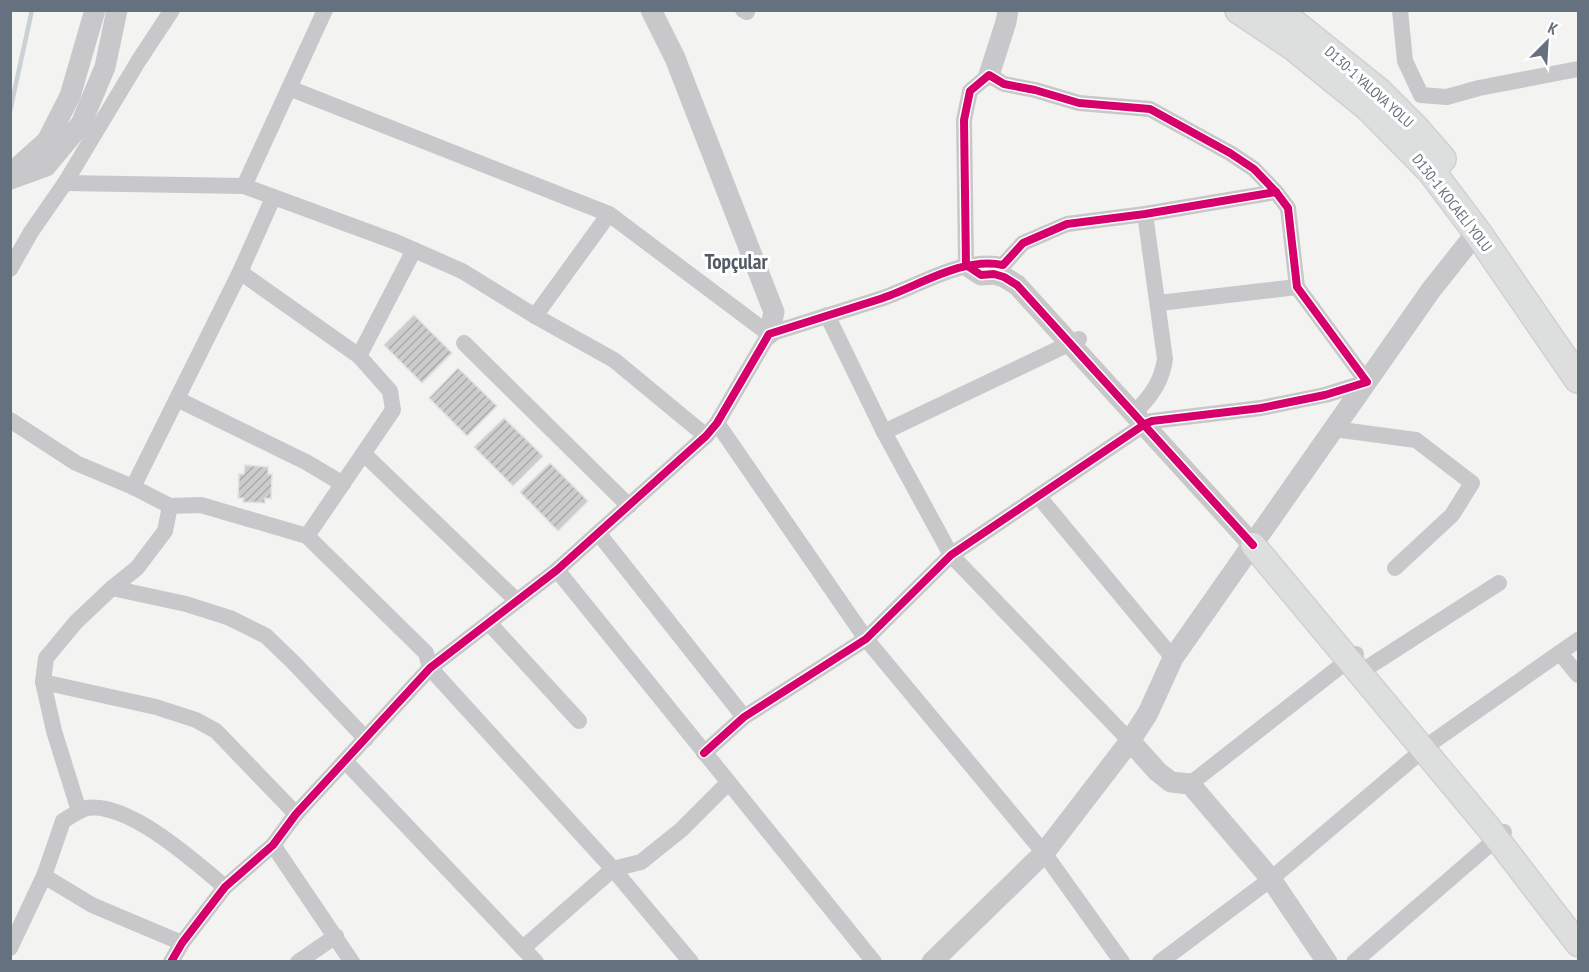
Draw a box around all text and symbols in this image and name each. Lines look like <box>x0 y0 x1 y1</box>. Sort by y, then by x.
north arrow <box>1517 12 1577 72</box>
text: K <box>1545 17 1562 39</box>
street label: D130-1 YALOVA YOLU <box>1321 42 1418 131</box>
street label: D130-1 KOCAELİ YOLU <box>1408 150 1496 255</box>
district label: Topçular <box>704 248 768 275</box>

